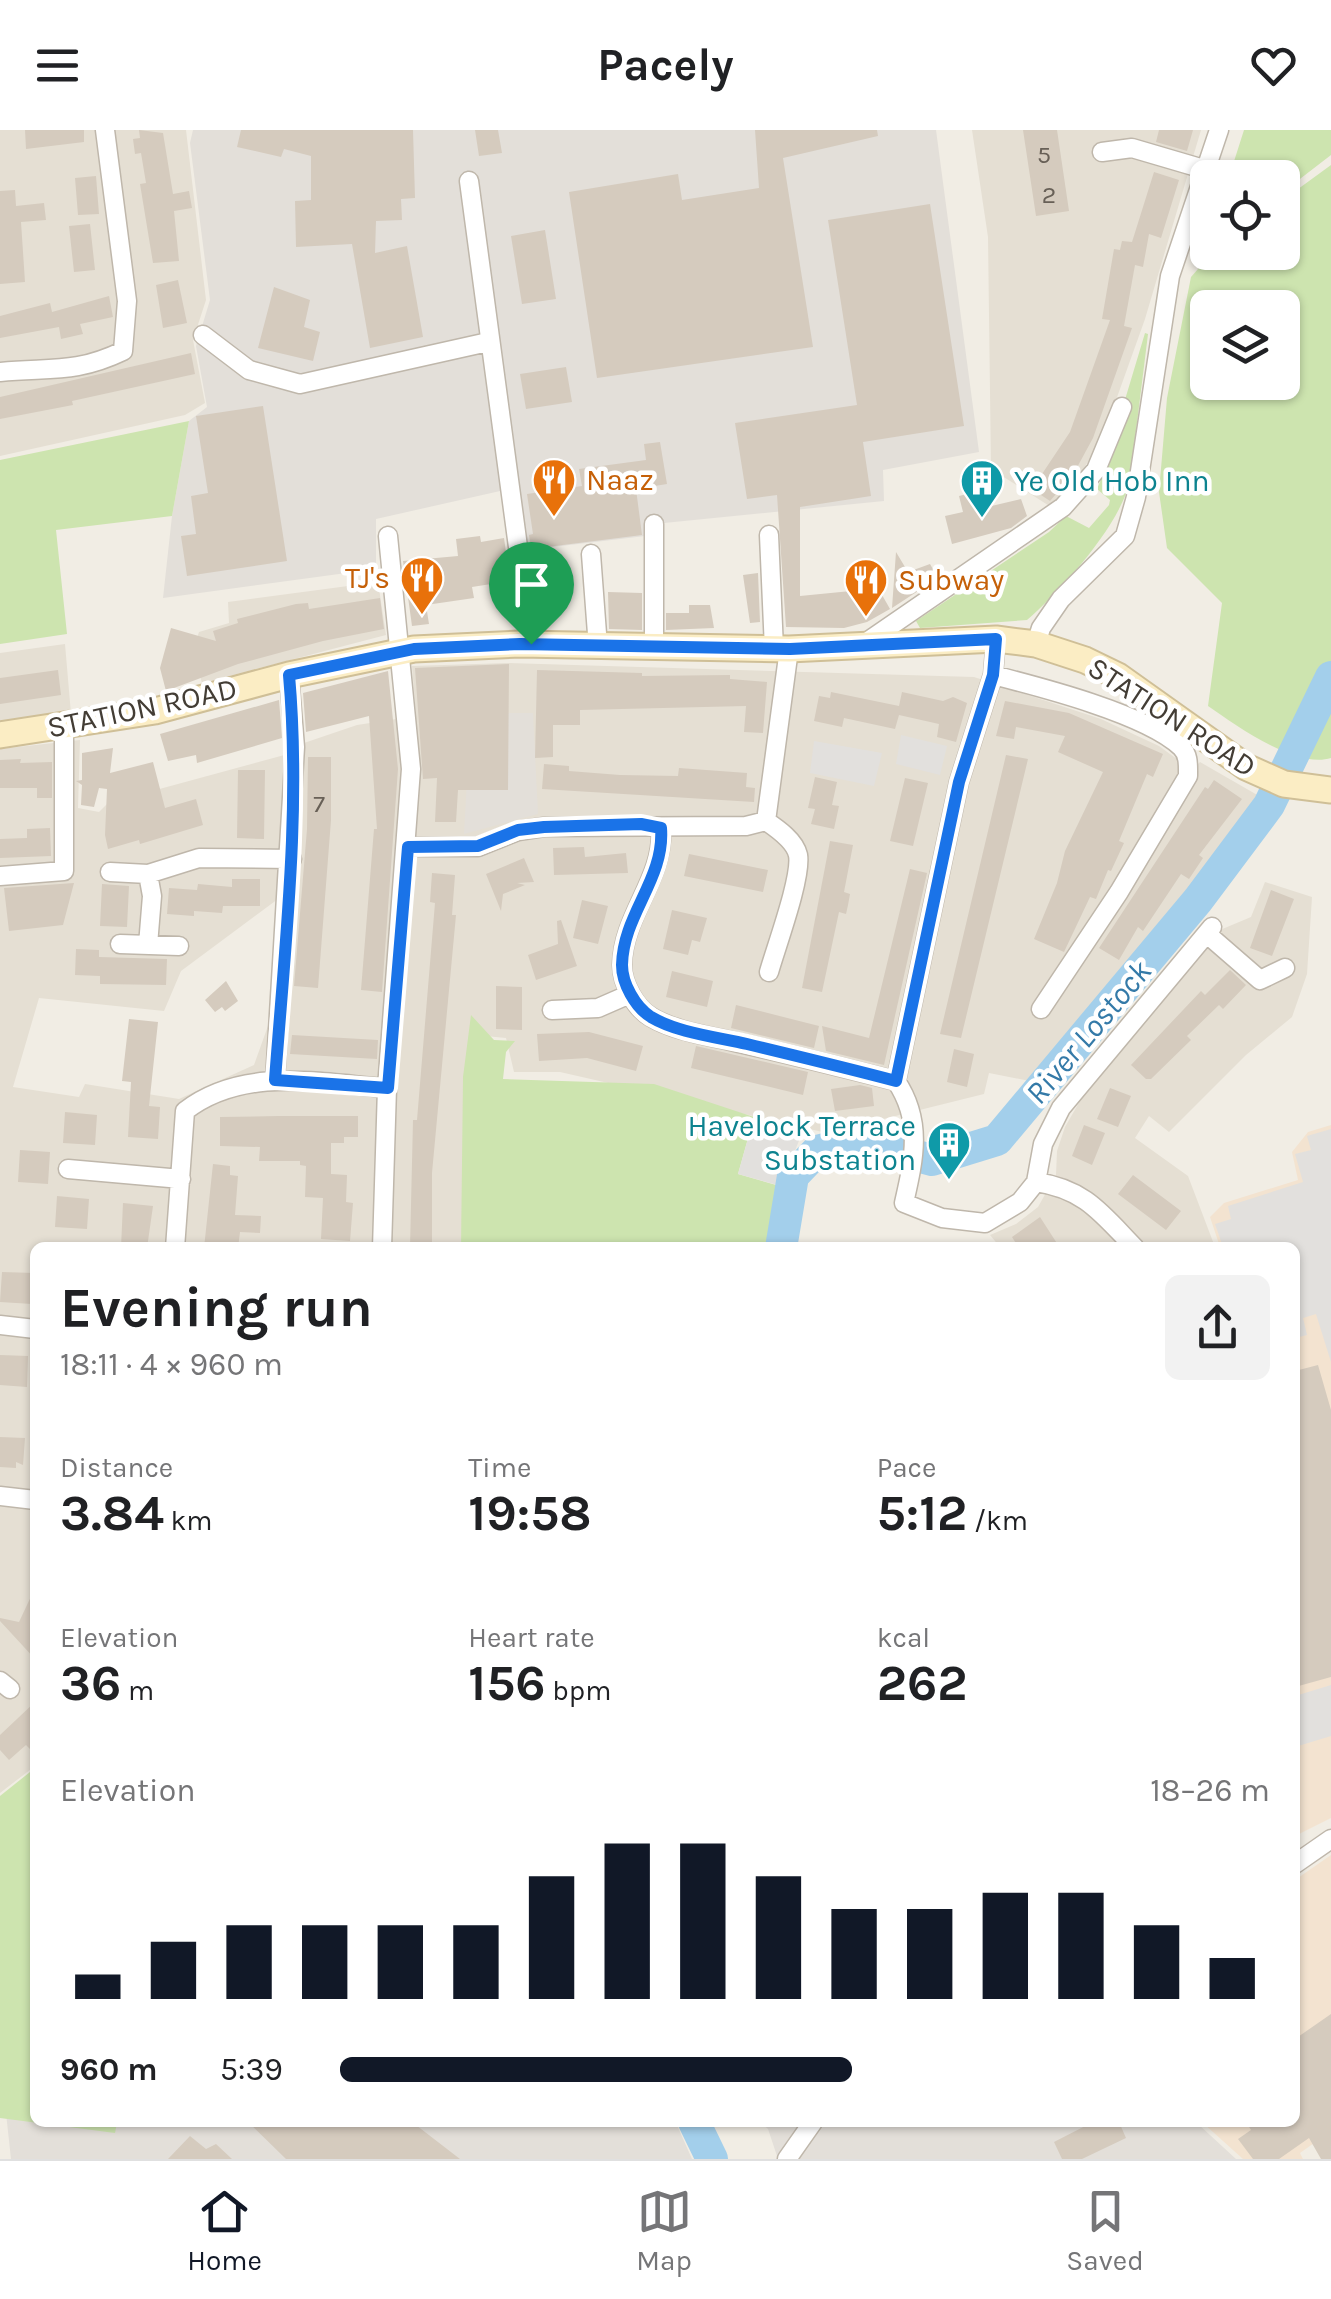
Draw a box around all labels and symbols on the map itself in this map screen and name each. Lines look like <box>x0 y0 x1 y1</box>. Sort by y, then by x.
house number: 5 <box>1037 140 1051 169</box>
house number: 2 <box>1042 180 1056 209</box>
restaurant icon: Naaz <box>531 457 577 518</box>
building icon: Ye Old Hob Inn <box>959 458 1005 519</box>
place label: Naaz <box>586 462 654 498</box>
place label: Ye Old Hob Inn <box>1014 463 1210 499</box>
pin <box>489 542 574 645</box>
restaurant icon: TJ's <box>399 555 445 616</box>
restaurant icon: Subway <box>843 557 889 618</box>
place label: TJ's <box>345 560 390 596</box>
place label: Subway <box>898 562 1004 598</box>
street label: STATION ROAD <box>1081 649 1263 785</box>
street label: STATION ROAD <box>44 670 240 746</box>
house number: 7 <box>313 789 325 818</box>
water label: River Lostock <box>1018 953 1159 1111</box>
place label: Havelock Terrace Substation <box>687 1108 916 1178</box>
building icon: Havelock Terrace Substation <box>926 1120 972 1181</box>

